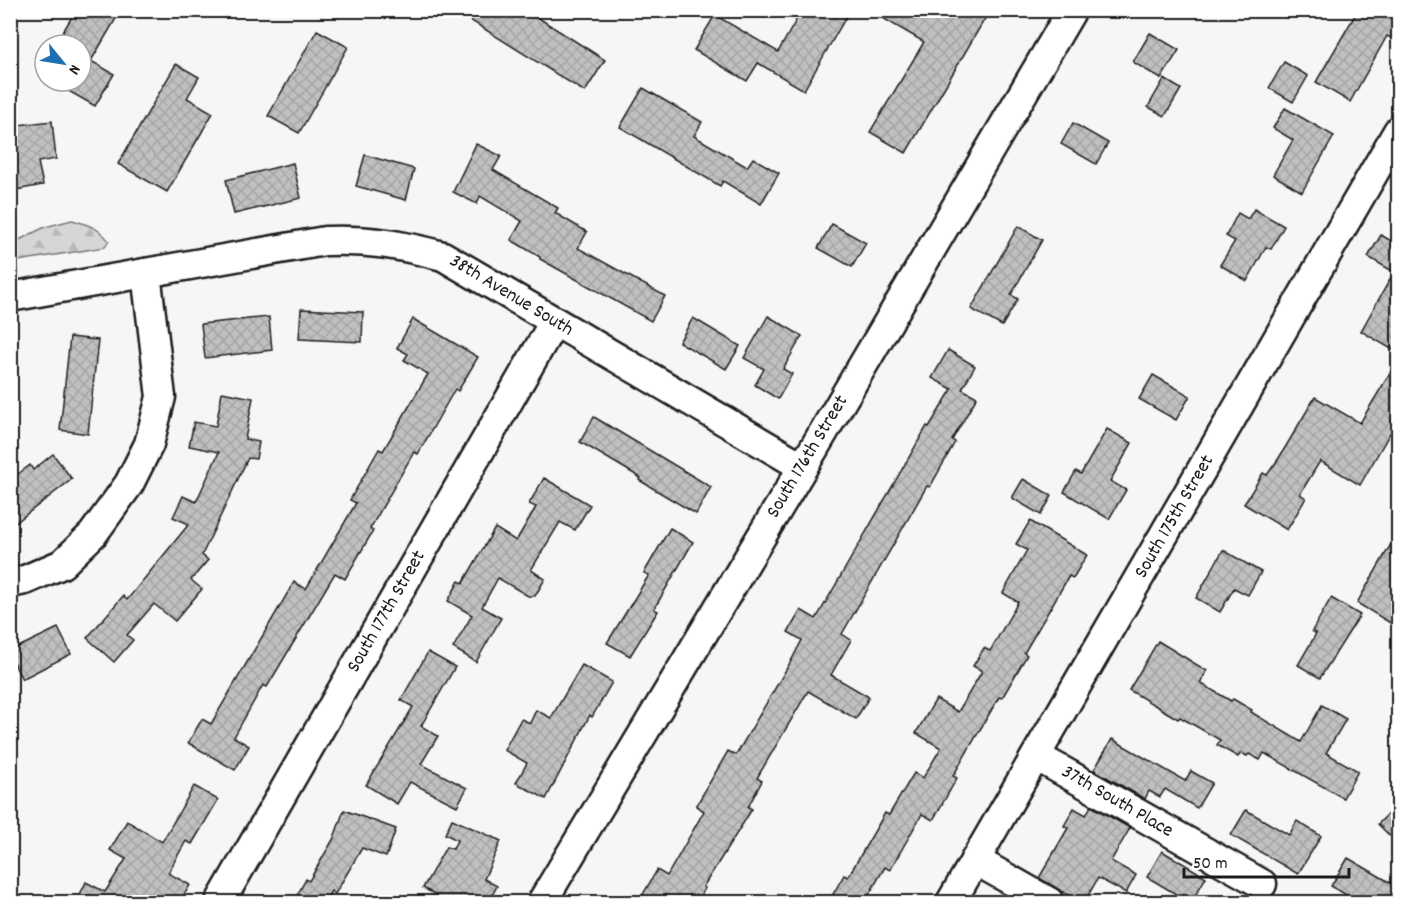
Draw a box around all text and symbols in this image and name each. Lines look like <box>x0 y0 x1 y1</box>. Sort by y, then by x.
north arrow <box>33 33 93 93</box>
text: N <box>62 60 86 79</box>
street label: 38th Avenue South <box>444 248 578 344</box>
street label: South 176th Street <box>760 390 856 524</box>
street label: South 175th Street <box>1128 450 1222 584</box>
street label: South 177th Street <box>341 546 433 678</box>
street label: 37th South Place <box>1056 759 1178 846</box>
scale bar <box>1184 841 1349 879</box>
text: 50 m <box>1193 852 1228 877</box>

